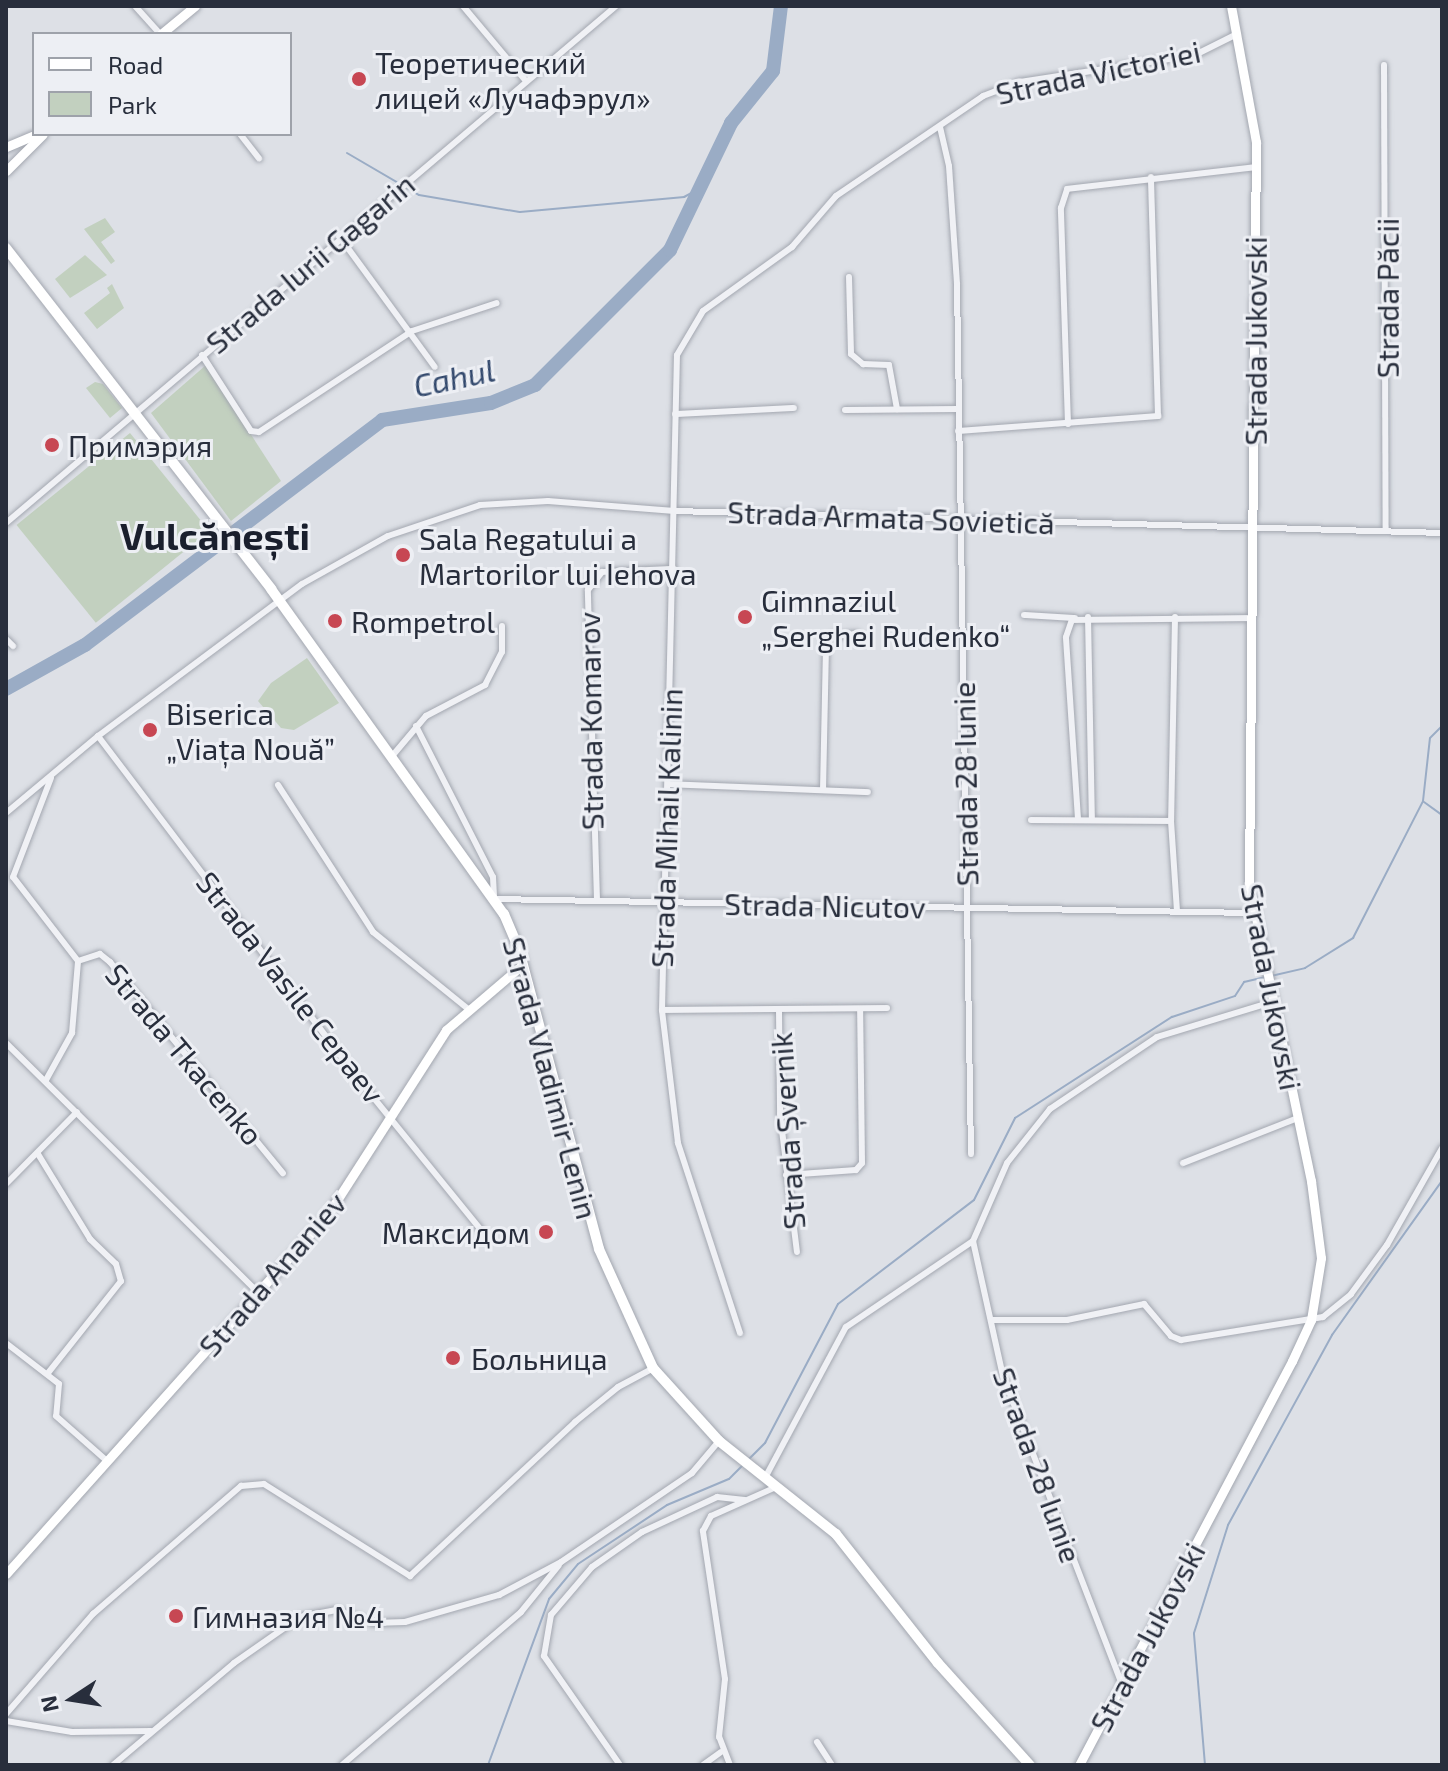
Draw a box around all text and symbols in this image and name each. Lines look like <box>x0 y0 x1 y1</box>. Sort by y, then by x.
legend <box>32 32 292 136</box>
street label: Strada Victoriei <box>992 33 1204 111</box>
place label: Теоретический лицей «Лучафэрул» <box>375 44 651 114</box>
text: Road <box>108 50 163 79</box>
marker: Теоретический лицей «Лучафэрул» <box>350 70 368 88</box>
text: Park <box>108 90 157 119</box>
street label: Strada Iurii Gagarin <box>199 165 421 361</box>
street label: Strada Păcii <box>1369 218 1405 378</box>
street label: Strada Jukovski <box>1237 236 1273 446</box>
water label: Cahul <box>410 350 498 404</box>
place label: Примэрия <box>68 427 212 463</box>
marker: Примэрия <box>43 436 61 454</box>
street label: Strada Armata Sovietică <box>726 493 1056 541</box>
district label: Vulcănești <box>120 513 310 559</box>
place label: Sala Regatului a Martorilor lui Iehova <box>419 520 697 590</box>
marker: Sala Regatului a Martorilor lui Iehova <box>394 546 412 564</box>
place label: Gimnaziul „Serghei Rudenko“ <box>761 582 1010 652</box>
place label: Rompetrol <box>351 603 495 639</box>
marker: Gimnaziul „Serghei Rudenko“ <box>736 608 754 626</box>
street label: Strada Komarov <box>570 611 610 831</box>
marker: Rompetrol <box>326 612 344 630</box>
street label: Strada 28 Iunie <box>945 681 985 887</box>
street label: Strada Mihail Kalinin <box>643 687 689 969</box>
place label: Biserica „Viața Nouă” <box>166 695 335 766</box>
marker: Biserica „Viața Nouă” <box>141 721 159 739</box>
street label: Strada Vasile Cepaev <box>189 864 393 1110</box>
street label: Strada Jukovski <box>1234 881 1310 1093</box>
street label: Strada Nicutov <box>724 885 926 925</box>
street label: Strada Vladimir Lenin <box>496 933 606 1223</box>
street label: Strada Tkacenko <box>99 956 271 1152</box>
street label: Strada Șvernik <box>762 1031 812 1231</box>
street label: Strada Ananiev <box>191 1184 353 1364</box>
place label: Максидом <box>382 1214 530 1250</box>
marker: Максидом <box>537 1223 555 1241</box>
place label: Больница <box>471 1340 608 1376</box>
marker: Больница <box>442 1347 464 1369</box>
street label: Strada 28 Iunie <box>986 1363 1090 1567</box>
street label: Strada Jukovski <box>1082 1536 1212 1738</box>
place label: Гимназия №4 <box>192 1598 385 1634</box>
marker: Гимназия №4 <box>167 1607 185 1625</box>
north arrow <box>32 1659 112 1739</box>
text: N <box>34 1694 63 1714</box>

